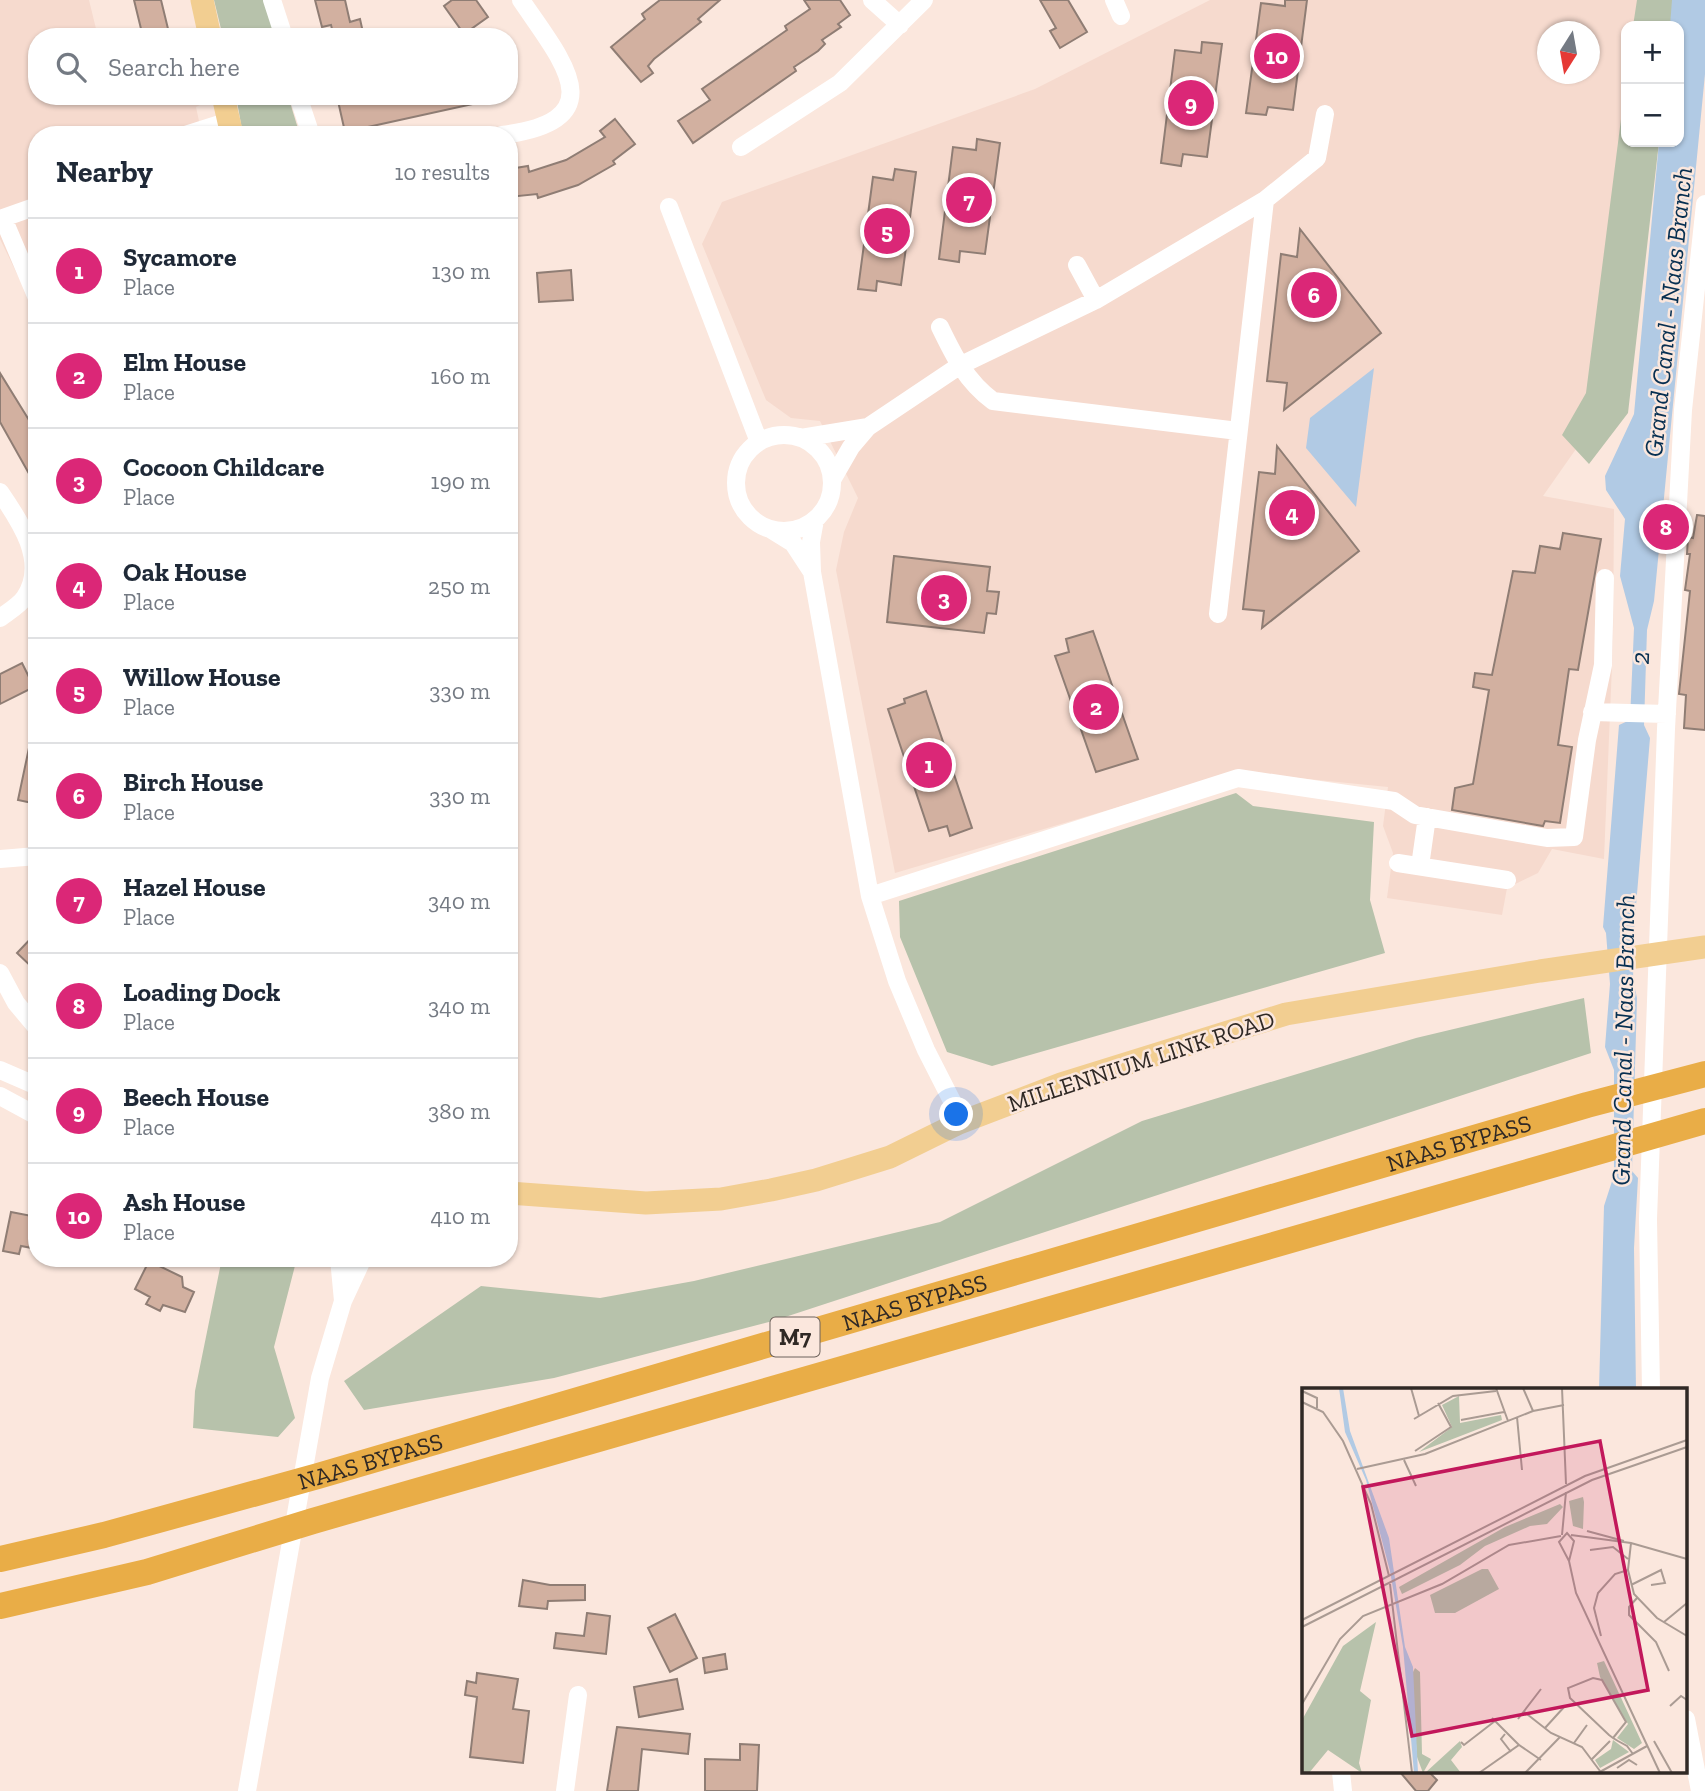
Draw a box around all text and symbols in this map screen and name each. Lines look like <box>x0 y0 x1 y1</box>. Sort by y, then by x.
north arrow <box>1537 21 1600 84</box>
map controls <box>1621 21 1684 147</box>
button: + <box>1621 21 1684 84</box>
search box <box>28 28 518 105</box>
pin: 10 <box>1254 30 1300 82</box>
icon: search <box>52 48 90 86</box>
text: Search here <box>108 51 240 83</box>
pin: 9 <box>1168 77 1214 129</box>
button: − <box>1621 84 1684 147</box>
text: Nearby <box>56 154 153 190</box>
text: 10 results <box>395 158 490 186</box>
water label: Grand Canal - Naas Branch <box>1637 166 1699 458</box>
pin: 7 <box>946 174 992 226</box>
pin: 5 <box>864 205 910 257</box>
text: Sycamore <box>123 241 237 273</box>
text: 1 <box>74 257 84 285</box>
text: 130 m <box>432 257 490 285</box>
pin: 6 <box>1291 269 1337 321</box>
text: Place <box>123 273 175 301</box>
text: Elm House <box>123 346 246 378</box>
text: 2 <box>73 362 85 390</box>
text: 160 m <box>431 362 490 390</box>
text: Place <box>123 378 175 406</box>
text: Cocoon Childcare <box>123 451 324 483</box>
text: 3 <box>73 467 85 495</box>
text: 190 m <box>431 467 490 495</box>
text: Place <box>123 483 175 511</box>
pin: 4 <box>1269 487 1315 539</box>
pin: 8 <box>1643 501 1689 553</box>
text: Oak House <box>123 556 247 588</box>
text: 4 <box>72 572 86 600</box>
text: 250 m <box>428 572 490 600</box>
pin: 3 <box>921 572 967 624</box>
text: Place <box>123 588 175 616</box>
water label: 2 <box>1624 651 1656 665</box>
text: Willow House <box>123 661 281 693</box>
text: 5 <box>73 677 85 705</box>
text: 330 m <box>429 677 490 705</box>
pin: 2 <box>1073 681 1119 733</box>
text: Place <box>123 693 175 721</box>
pin: 1 <box>906 739 952 791</box>
text: Birch House <box>123 766 263 798</box>
text: 6 <box>73 782 85 810</box>
text: 330 m <box>429 782 490 810</box>
text: Place <box>123 798 175 826</box>
text: Hazel House <box>123 871 266 903</box>
text: 7 <box>73 887 85 915</box>
text: 340 m <box>428 887 490 915</box>
water label: Grand Canal - Naas Branch <box>1604 894 1642 1186</box>
text: Place <box>123 903 175 931</box>
text: Loading Dock <box>123 976 280 1008</box>
text: 8 <box>73 992 85 1020</box>
text: 340 m <box>428 992 490 1020</box>
street label: MILLENNIUM LINK ROAD <box>1004 1004 1278 1118</box>
text: Place <box>123 1008 175 1036</box>
text: Beech House <box>123 1081 269 1113</box>
text: 9 <box>73 1097 85 1125</box>
text: 380 m <box>428 1097 490 1125</box>
your location <box>939 1097 973 1131</box>
street label: NAAS BYPASS <box>1383 1108 1534 1177</box>
text: Place <box>123 1113 175 1141</box>
text: Ash House <box>123 1186 245 1218</box>
text: 10 <box>68 1202 90 1230</box>
text: 410 m <box>430 1202 490 1230</box>
text: Place <box>123 1218 175 1246</box>
street label: NAAS BYPASS <box>839 1267 990 1337</box>
road number: M7 <box>770 1318 820 1356</box>
inset map <box>1302 1388 1688 1774</box>
street label: NAAS BYPASS <box>295 1426 446 1495</box>

